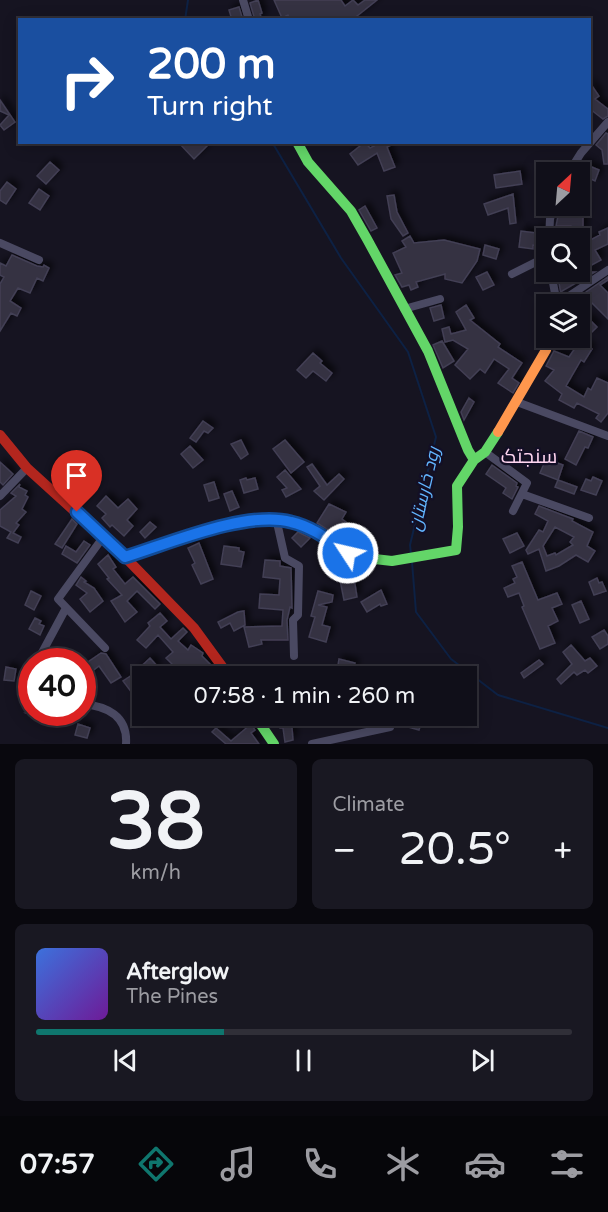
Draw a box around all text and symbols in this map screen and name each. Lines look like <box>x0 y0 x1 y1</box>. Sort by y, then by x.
text: 200 m <box>147 39 276 90</box>
icon: right <box>48 42 126 120</box>
text: Turn right <box>147 90 273 123</box>
north arrow <box>536 162 590 216</box>
map controls <box>536 162 590 348</box>
button: search <box>536 228 590 282</box>
button: layers <box>536 294 590 348</box>
water label: رود خارستان <box>404 444 445 533</box>
district label: سنجتک <box>501 445 557 469</box>
pin <box>51 450 102 512</box>
icon: arrive <box>60 459 93 492</box>
position arrow <box>316 521 380 585</box>
speed limit sign: 40 <box>18 648 96 726</box>
text: 07:58 · 1 min · 260 m <box>194 683 415 709</box>
text: 38 <box>107 775 205 869</box>
text: Climate <box>333 793 405 817</box>
text: 20.5° <box>398 823 511 877</box>
text: − <box>333 831 356 870</box>
text: + <box>553 831 572 870</box>
text: km/h <box>131 861 181 885</box>
text: Afterglow <box>126 959 229 985</box>
text: The Pines <box>126 985 218 1009</box>
icon: previous <box>109 1044 142 1077</box>
icon: pause <box>287 1044 320 1077</box>
icon: next <box>466 1044 499 1077</box>
icon: directions <box>135 1143 177 1185</box>
icon: music <box>217 1143 259 1185</box>
icon: phone <box>299 1143 341 1185</box>
icon: climate <box>382 1143 424 1185</box>
icon: car <box>464 1143 506 1185</box>
icon: filters <box>546 1143 588 1185</box>
text: 07:57 <box>20 1148 95 1181</box>

